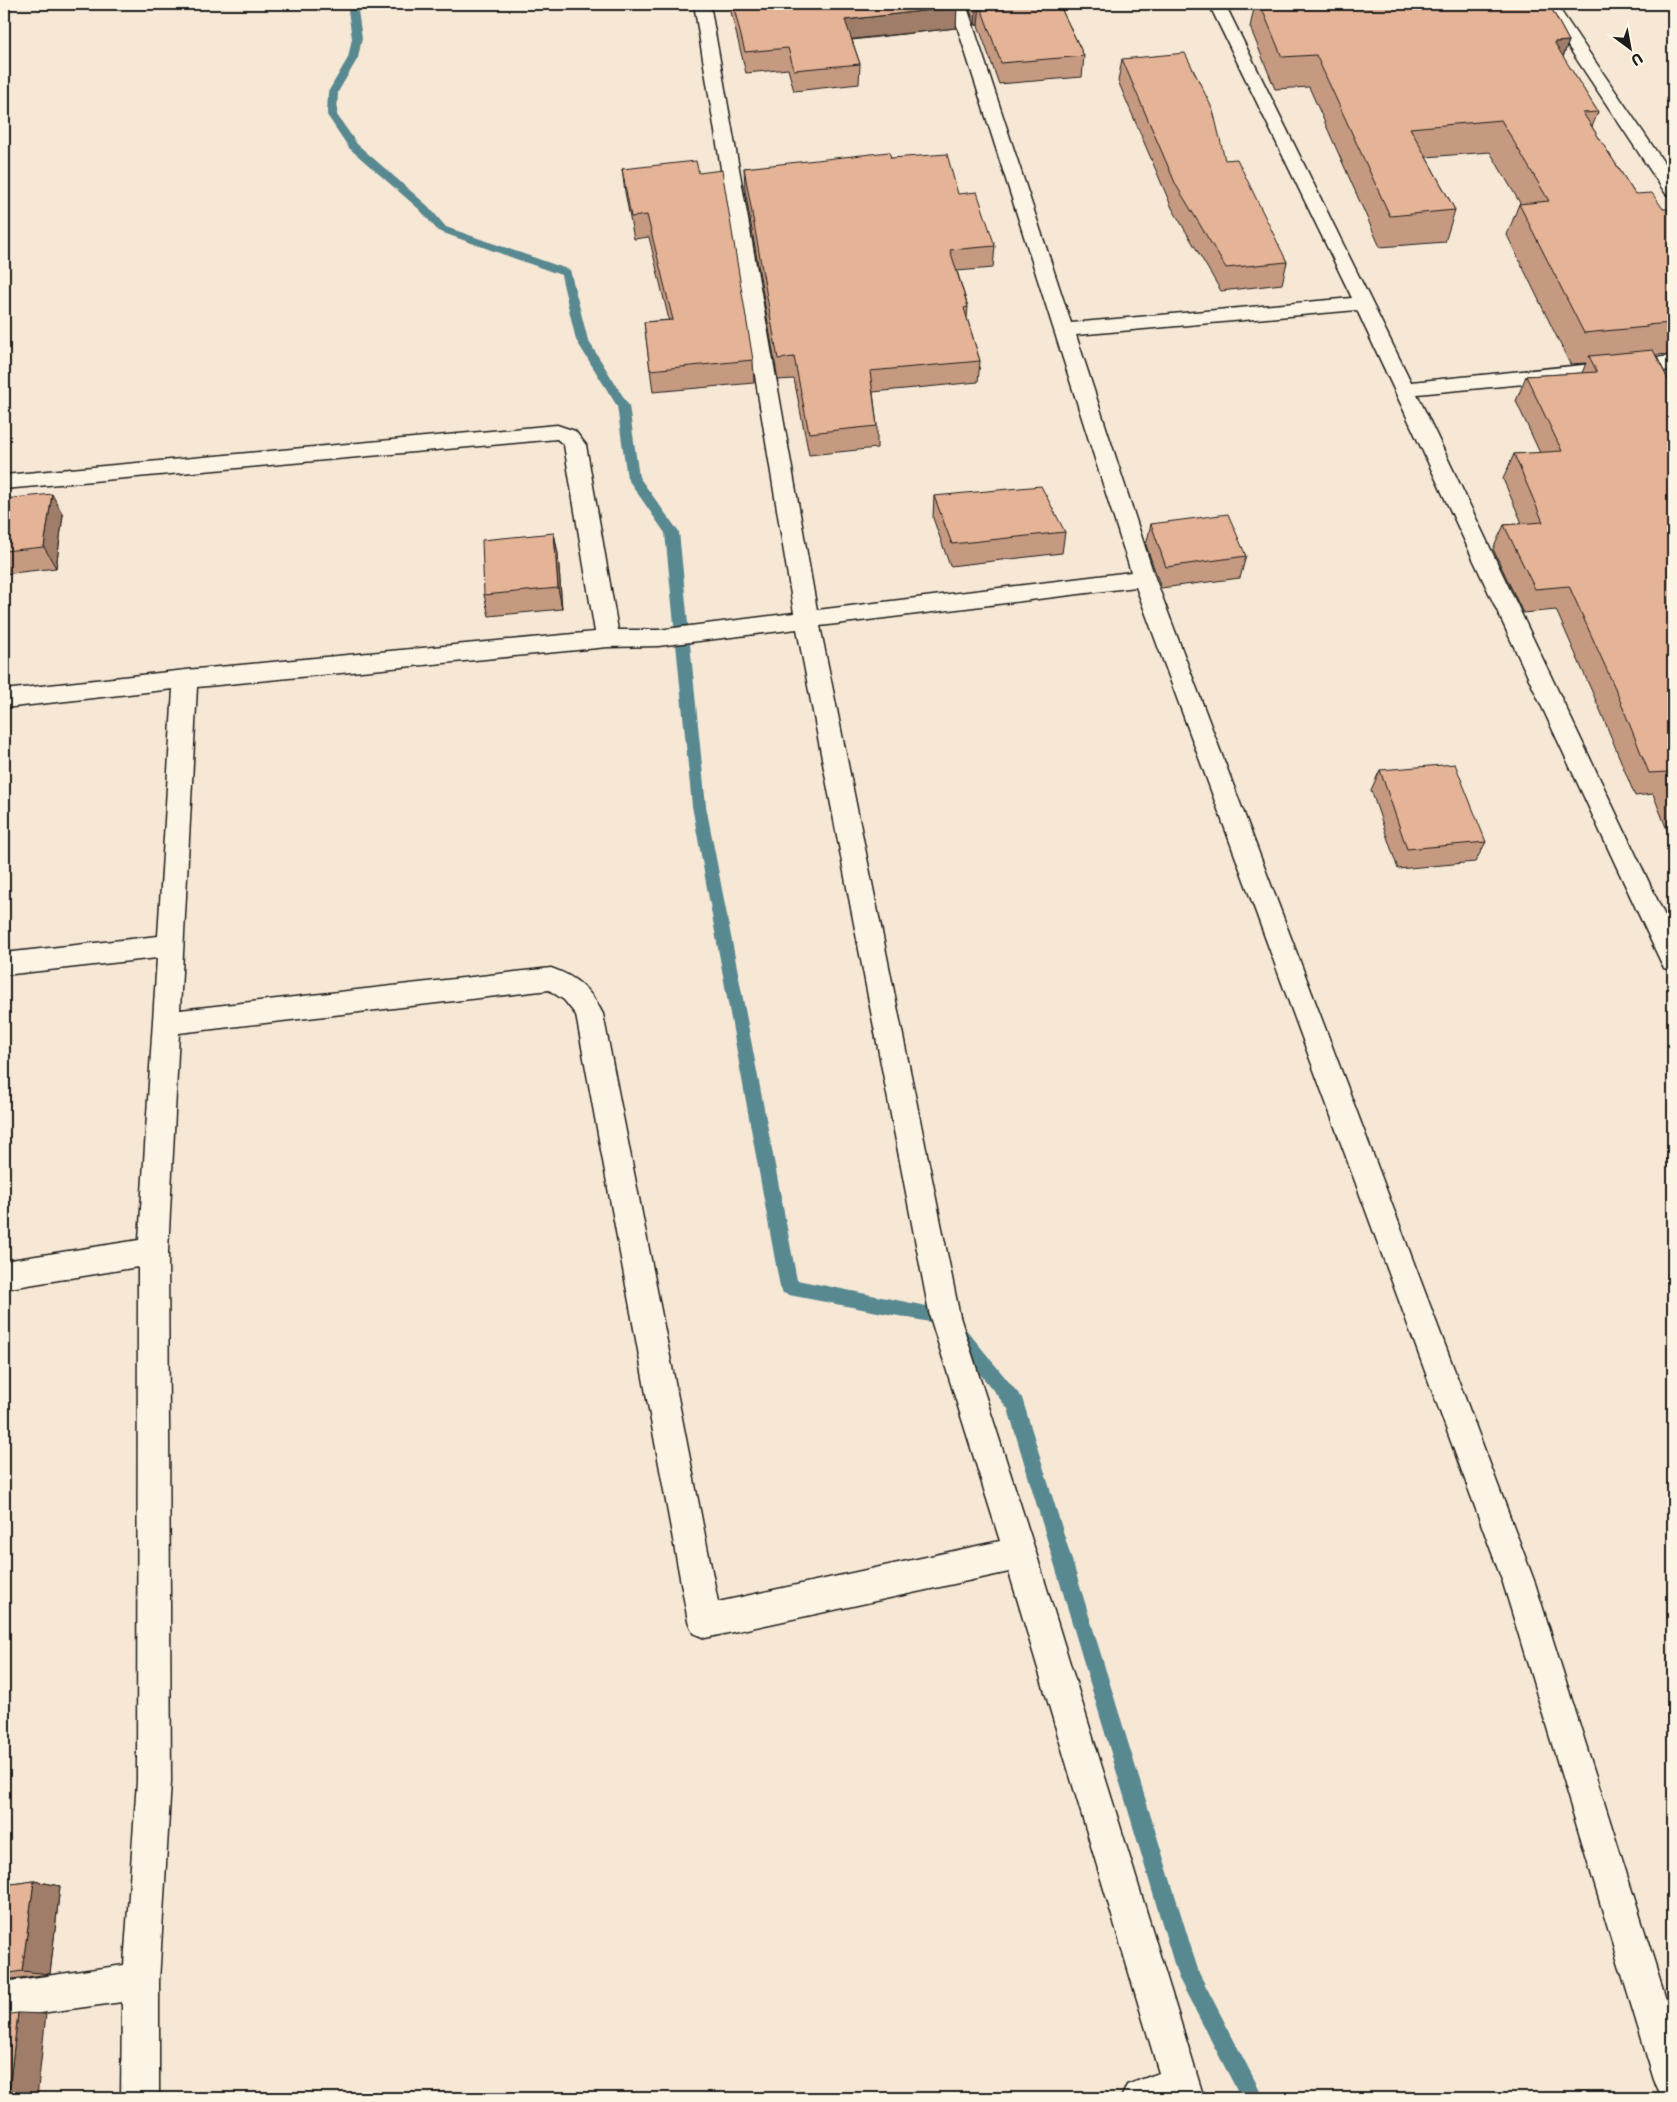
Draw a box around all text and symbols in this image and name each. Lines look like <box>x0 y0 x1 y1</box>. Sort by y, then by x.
north arrow <box>1604 22 1654 72</box>
text: U <box>1627 48 1647 71</box>

